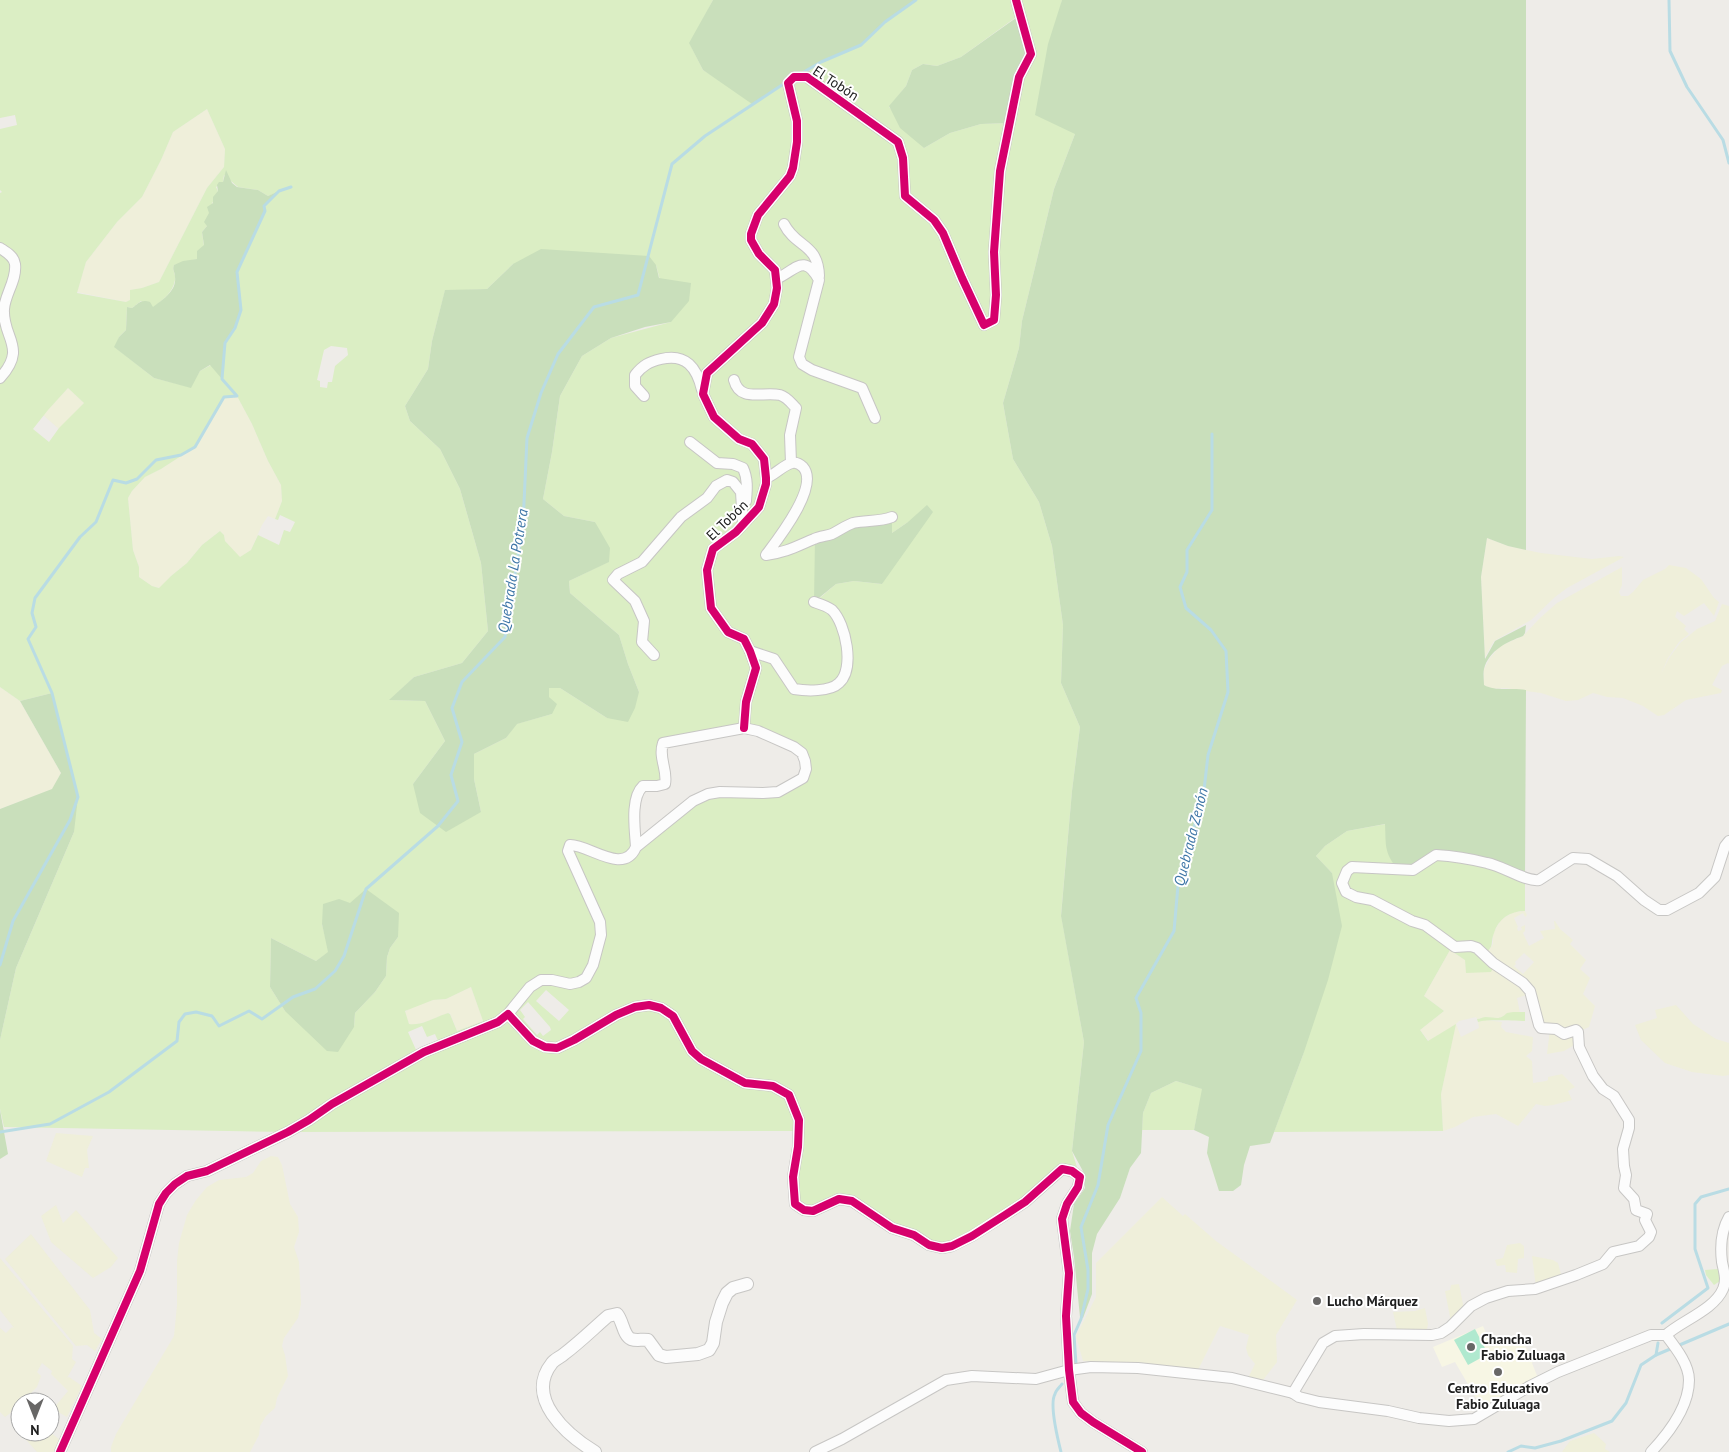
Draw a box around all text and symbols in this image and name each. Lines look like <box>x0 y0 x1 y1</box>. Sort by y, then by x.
street label: El Tobón <box>810 62 862 104</box>
street label: El Tobón <box>702 496 752 544</box>
water label: Quebrada La Potrera <box>493 507 532 634</box>
water label: Quebrada Zenón <box>1169 786 1212 888</box>
place label: Lucho Márquez <box>1327 1292 1418 1310</box>
marker: Lucho Márquez <box>1311 1295 1323 1307</box>
place label: Chancha Fabio Zuluaga <box>1481 1330 1565 1364</box>
marker: Chancha Fabio Zuluaga <box>1465 1341 1477 1353</box>
marker: Centro Educativo Fabio Zuluaga <box>1492 1366 1504 1378</box>
place label: Centro Educativo Fabio Zuluaga <box>1447 1379 1549 1413</box>
north arrow <box>10 1392 60 1442</box>
text: N <box>30 1421 40 1439</box>

